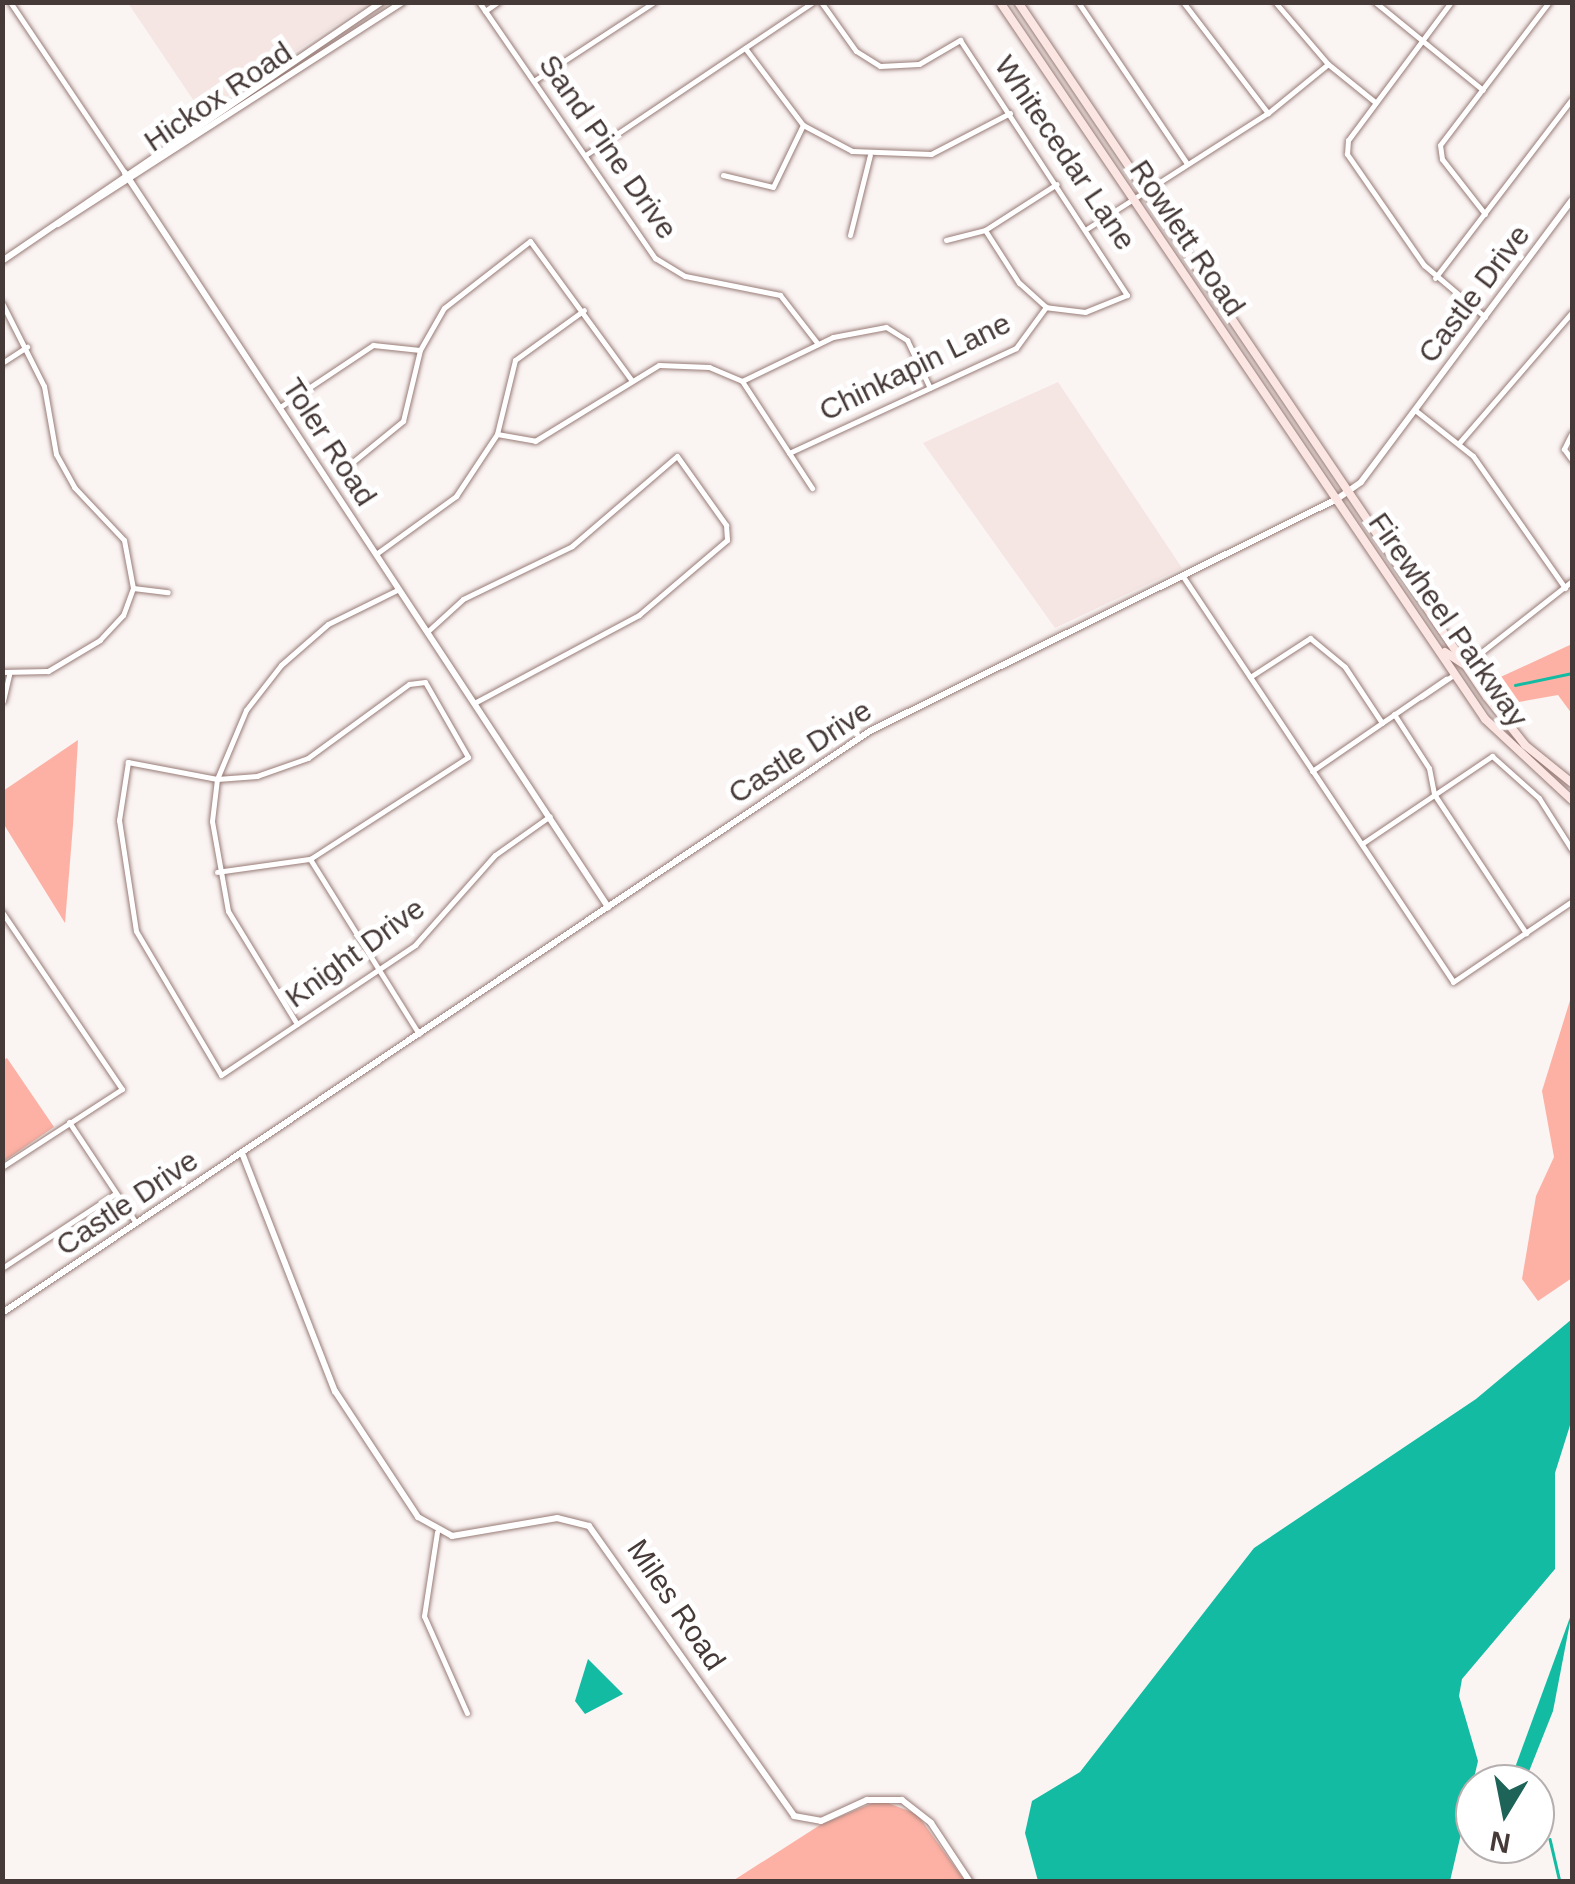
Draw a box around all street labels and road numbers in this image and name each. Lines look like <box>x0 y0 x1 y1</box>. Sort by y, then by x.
street label: Hickox Road <box>137 35 299 159</box>
street label: Sand Pine Drive <box>531 48 685 246</box>
street label: Whitecedar Lane <box>987 49 1143 257</box>
street label: Rowlett Road <box>1122 153 1252 323</box>
street label: Castle Drive <box>1410 218 1538 370</box>
street label: Chinkapin Lane <box>813 305 1017 429</box>
street label: Toler Road <box>274 371 384 513</box>
street label: Firewheel Parkway <box>1361 506 1535 734</box>
street label: Castle Drive <box>722 692 878 812</box>
street label: Knight Drive <box>278 890 432 1016</box>
street label: Castle Drive <box>49 1142 205 1264</box>
street label: Miles Road <box>619 1533 733 1677</box>

